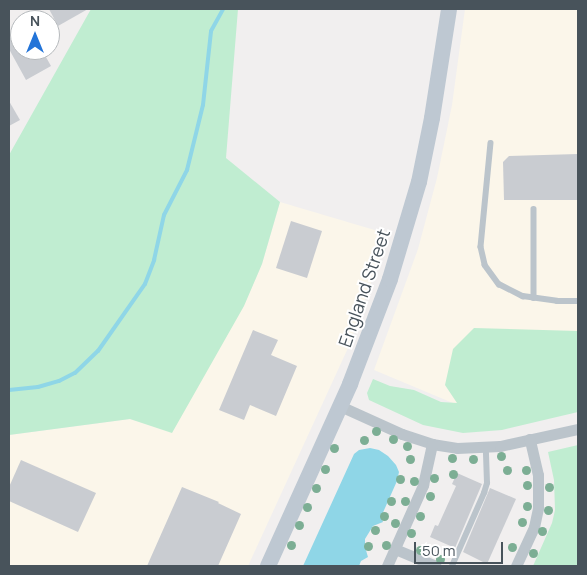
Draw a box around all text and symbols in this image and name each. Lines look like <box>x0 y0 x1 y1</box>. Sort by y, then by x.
north arrow <box>10 10 60 60</box>
text: N <box>30 11 40 30</box>
street label: England Street <box>334 226 394 350</box>
scale bar <box>417 532 506 564</box>
text: 50 m <box>422 540 456 561</box>

